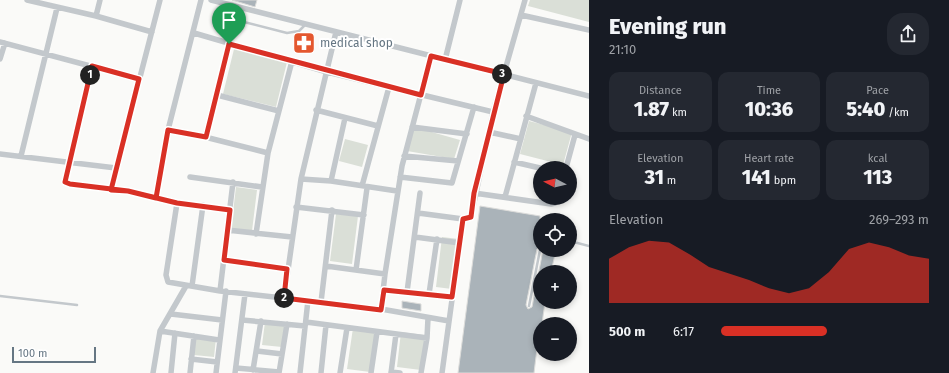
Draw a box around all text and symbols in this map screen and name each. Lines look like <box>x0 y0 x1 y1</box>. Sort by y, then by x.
pin <box>212 3 246 44</box>
icon: arrive <box>218 9 240 31</box>
text: Evening run <box>609 13 726 40</box>
button: share <box>887 13 929 55</box>
pharmacy icon: medical shop <box>291 30 317 56</box>
place label: medical shop <box>320 36 393 50</box>
text: 21:10 <box>609 42 636 57</box>
pin: 3 <box>492 64 512 84</box>
pin: 1 <box>80 65 100 85</box>
text: 3 <box>499 67 505 80</box>
text: 1 <box>87 68 93 81</box>
text: Distance <box>639 84 682 97</box>
text: Time <box>757 84 781 97</box>
text: Pace <box>866 84 889 97</box>
text: 1.87 <box>634 97 669 121</box>
text: 10:36 <box>745 97 793 121</box>
text: 5:40 <box>846 97 885 121</box>
text: km <box>669 106 687 119</box>
text: /km <box>885 106 909 119</box>
text: Elevation <box>637 152 683 165</box>
text: Heart rate <box>744 152 794 165</box>
text: kcal <box>868 152 888 165</box>
north arrow <box>533 161 577 205</box>
map controls <box>533 161 577 361</box>
text: 31 <box>644 165 664 189</box>
text: 141 <box>742 165 771 189</box>
text: 113 <box>863 165 892 189</box>
text: m <box>664 174 676 187</box>
text: bpm <box>771 174 796 187</box>
text: Elevation <box>609 212 663 227</box>
text: 269–293 m <box>869 212 929 227</box>
button: locate <box>533 213 577 257</box>
button: + <box>533 265 577 309</box>
pin: 2 <box>274 288 294 308</box>
text: 2 <box>281 291 287 304</box>
button: − <box>533 317 577 361</box>
text: 500 m <box>609 324 645 339</box>
text: 6:17 <box>673 324 694 339</box>
scale bar <box>12 345 96 364</box>
text: 100 m <box>18 347 47 360</box>

